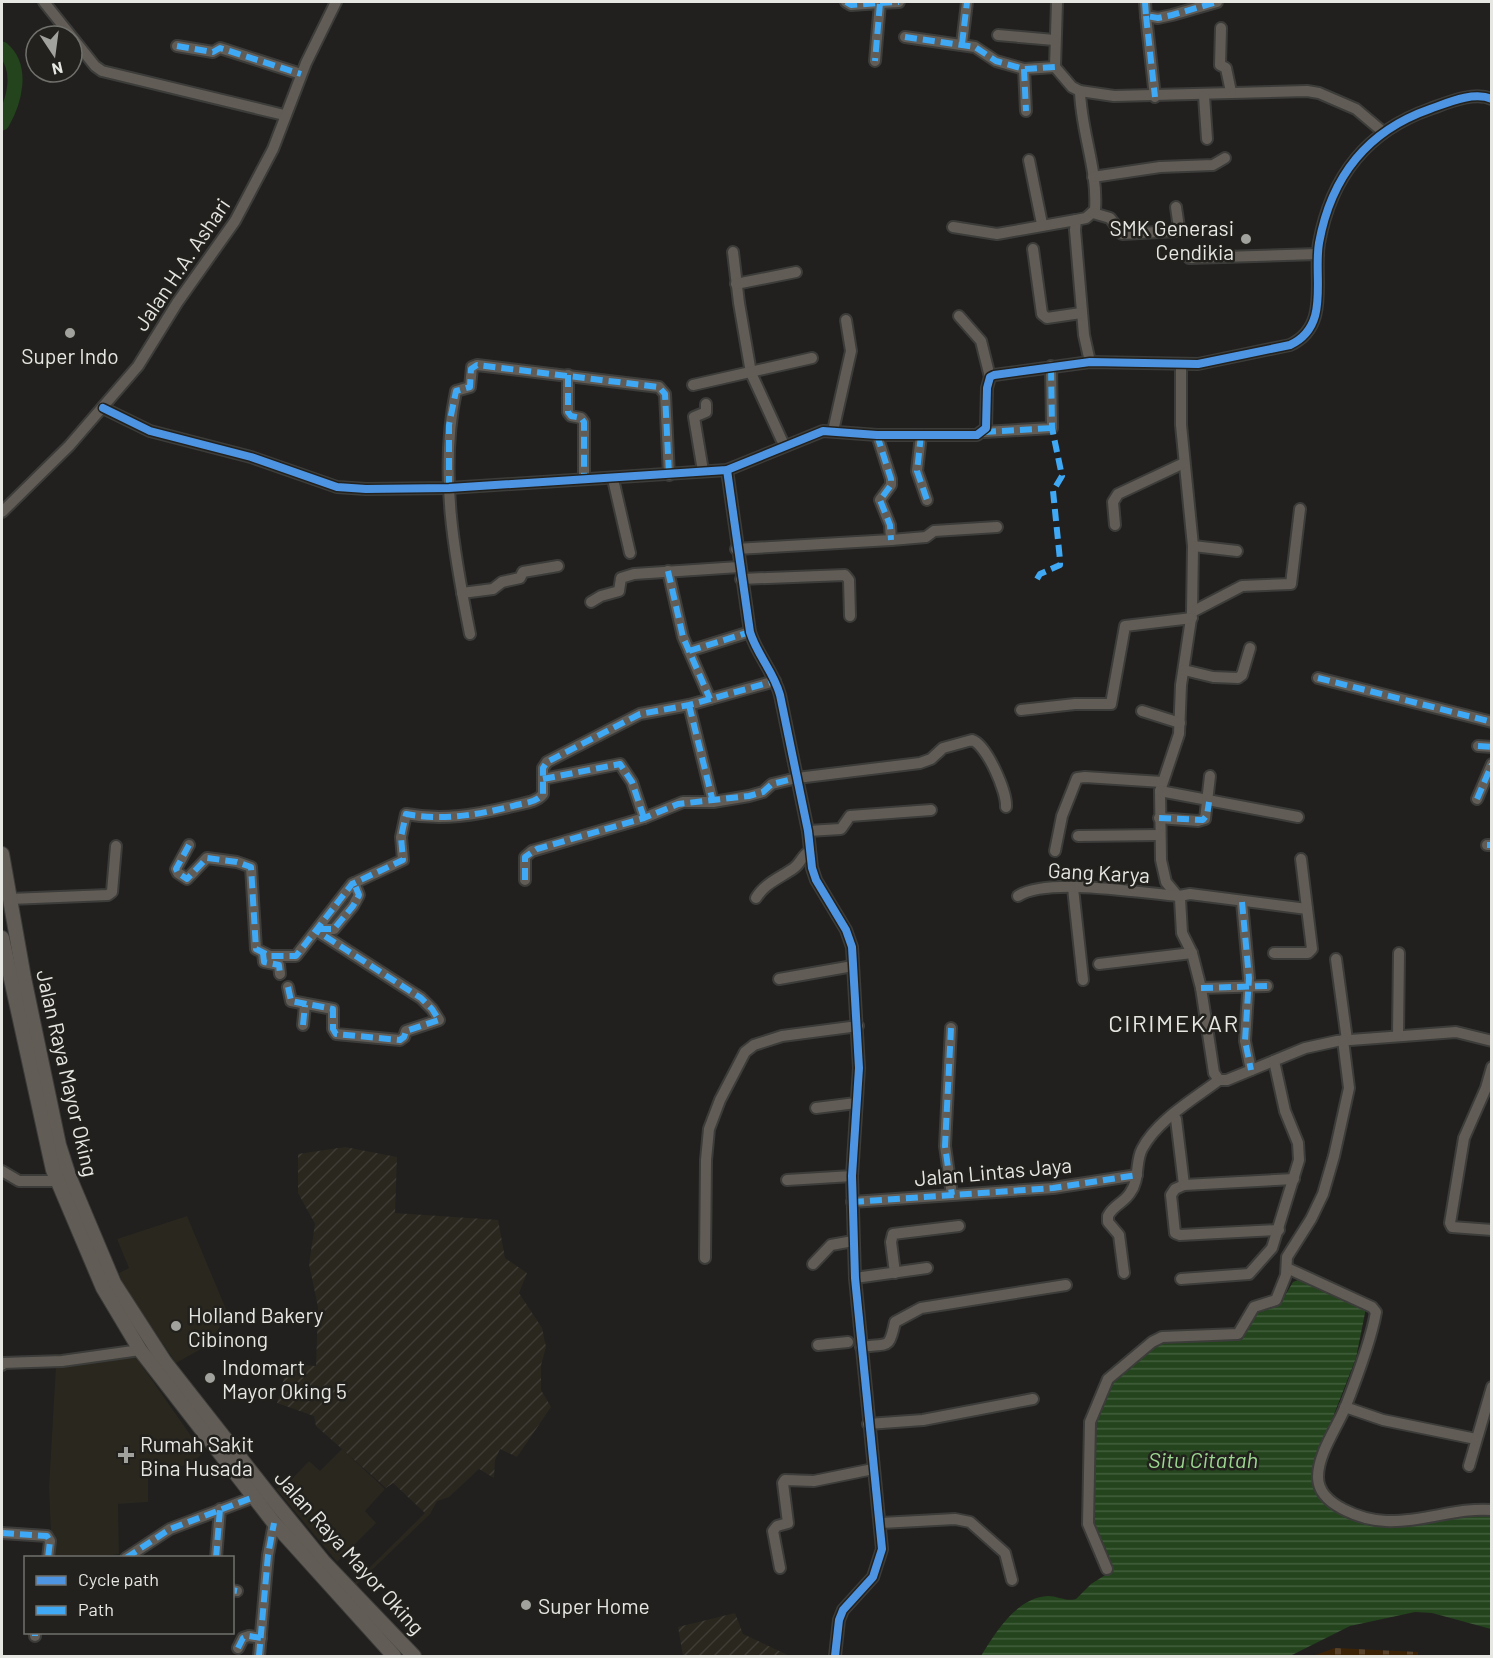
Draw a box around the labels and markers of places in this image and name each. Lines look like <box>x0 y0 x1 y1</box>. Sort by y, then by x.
place label: SMK Generasi Cendikia <box>1109 215 1234 264</box>
marker: SMK Generasi Cendikia <box>1239 232 1253 246</box>
marker: Super Indo <box>63 326 77 340</box>
place label: Super Indo <box>21 343 119 368</box>
place label: Holland Bakery Cibinong <box>188 1302 324 1351</box>
marker: Holland Bakery Cibinong <box>169 1319 183 1333</box>
place label: Indomart Mayor Oking 5 <box>222 1354 347 1403</box>
marker: Indomart Mayor Oking 5 <box>203 1371 217 1385</box>
place label: Rumah Sakit Bina Husada <box>140 1431 254 1480</box>
marker: Rumah Sakit Bina Husada <box>117 1446 135 1464</box>
place label: Super Home <box>538 1593 650 1618</box>
marker: Super Home <box>519 1598 533 1612</box>

